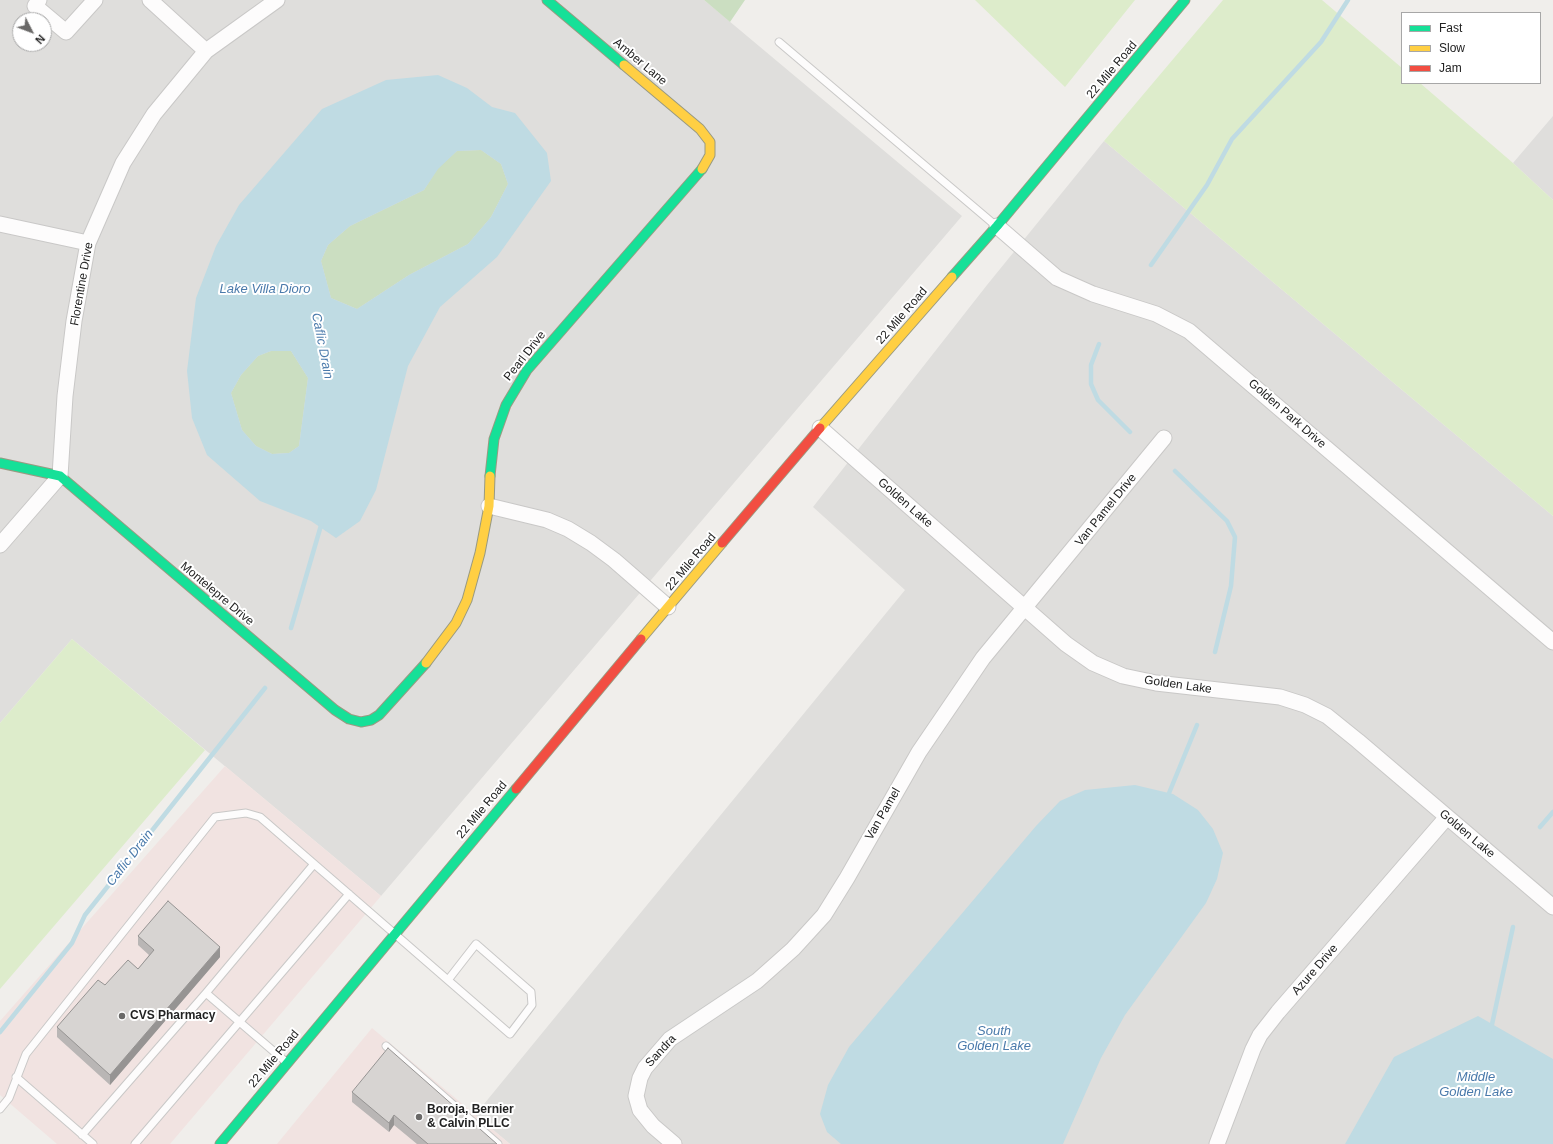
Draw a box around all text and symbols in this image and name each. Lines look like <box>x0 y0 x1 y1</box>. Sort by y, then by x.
north arrow <box>12 12 52 52</box>
legend <box>1401 12 1541 84</box>
text: Fast <box>1439 21 1462 35</box>
text: N <box>33 32 47 46</box>
street label: Amber Lane <box>610 35 670 89</box>
street label: 22 Mile Road <box>1084 38 1140 102</box>
text: Slow <box>1439 41 1465 55</box>
text: Jam <box>1439 61 1462 75</box>
street label: Florentine Drive <box>68 241 96 327</box>
water label: Lake Villa Dioro <box>220 281 310 297</box>
street label: 22 Mile Road <box>873 285 931 347</box>
water label: Caflic Drain <box>308 312 336 380</box>
street label: Pearl Drive <box>501 328 549 384</box>
street label: Golden Park Drive <box>1245 376 1329 452</box>
street label: Van Pamel Drive <box>1072 471 1140 549</box>
street label: Golden Lake <box>875 475 935 531</box>
street label: 22 Mile Road <box>663 530 719 594</box>
street label: Montelepre Drive <box>177 559 257 629</box>
street label: Golden Lake <box>1143 673 1213 697</box>
street label: 22 Mile Road <box>454 778 510 842</box>
street label: Van Pamel <box>862 785 904 843</box>
street label: Golden Lake <box>1436 807 1498 861</box>
water label: Caflic Drain <box>103 827 157 889</box>
street label: Azure Drive <box>1289 942 1341 998</box>
place label: CVS Pharmacy <box>130 1009 215 1023</box>
marker: CVS Pharmacy <box>117 1011 127 1021</box>
water label: South Golden Lake <box>957 1023 1031 1054</box>
street label: 22 Mile Road <box>246 1027 302 1091</box>
street label: Sandra <box>643 1032 679 1070</box>
water label: Middle Golden Lake <box>1439 1069 1513 1100</box>
place label: Boroja, Bernier & Calvin PLLC <box>427 1103 514 1131</box>
marker: Boroja, Bernier & Calvin PLLC <box>414 1112 424 1122</box>

